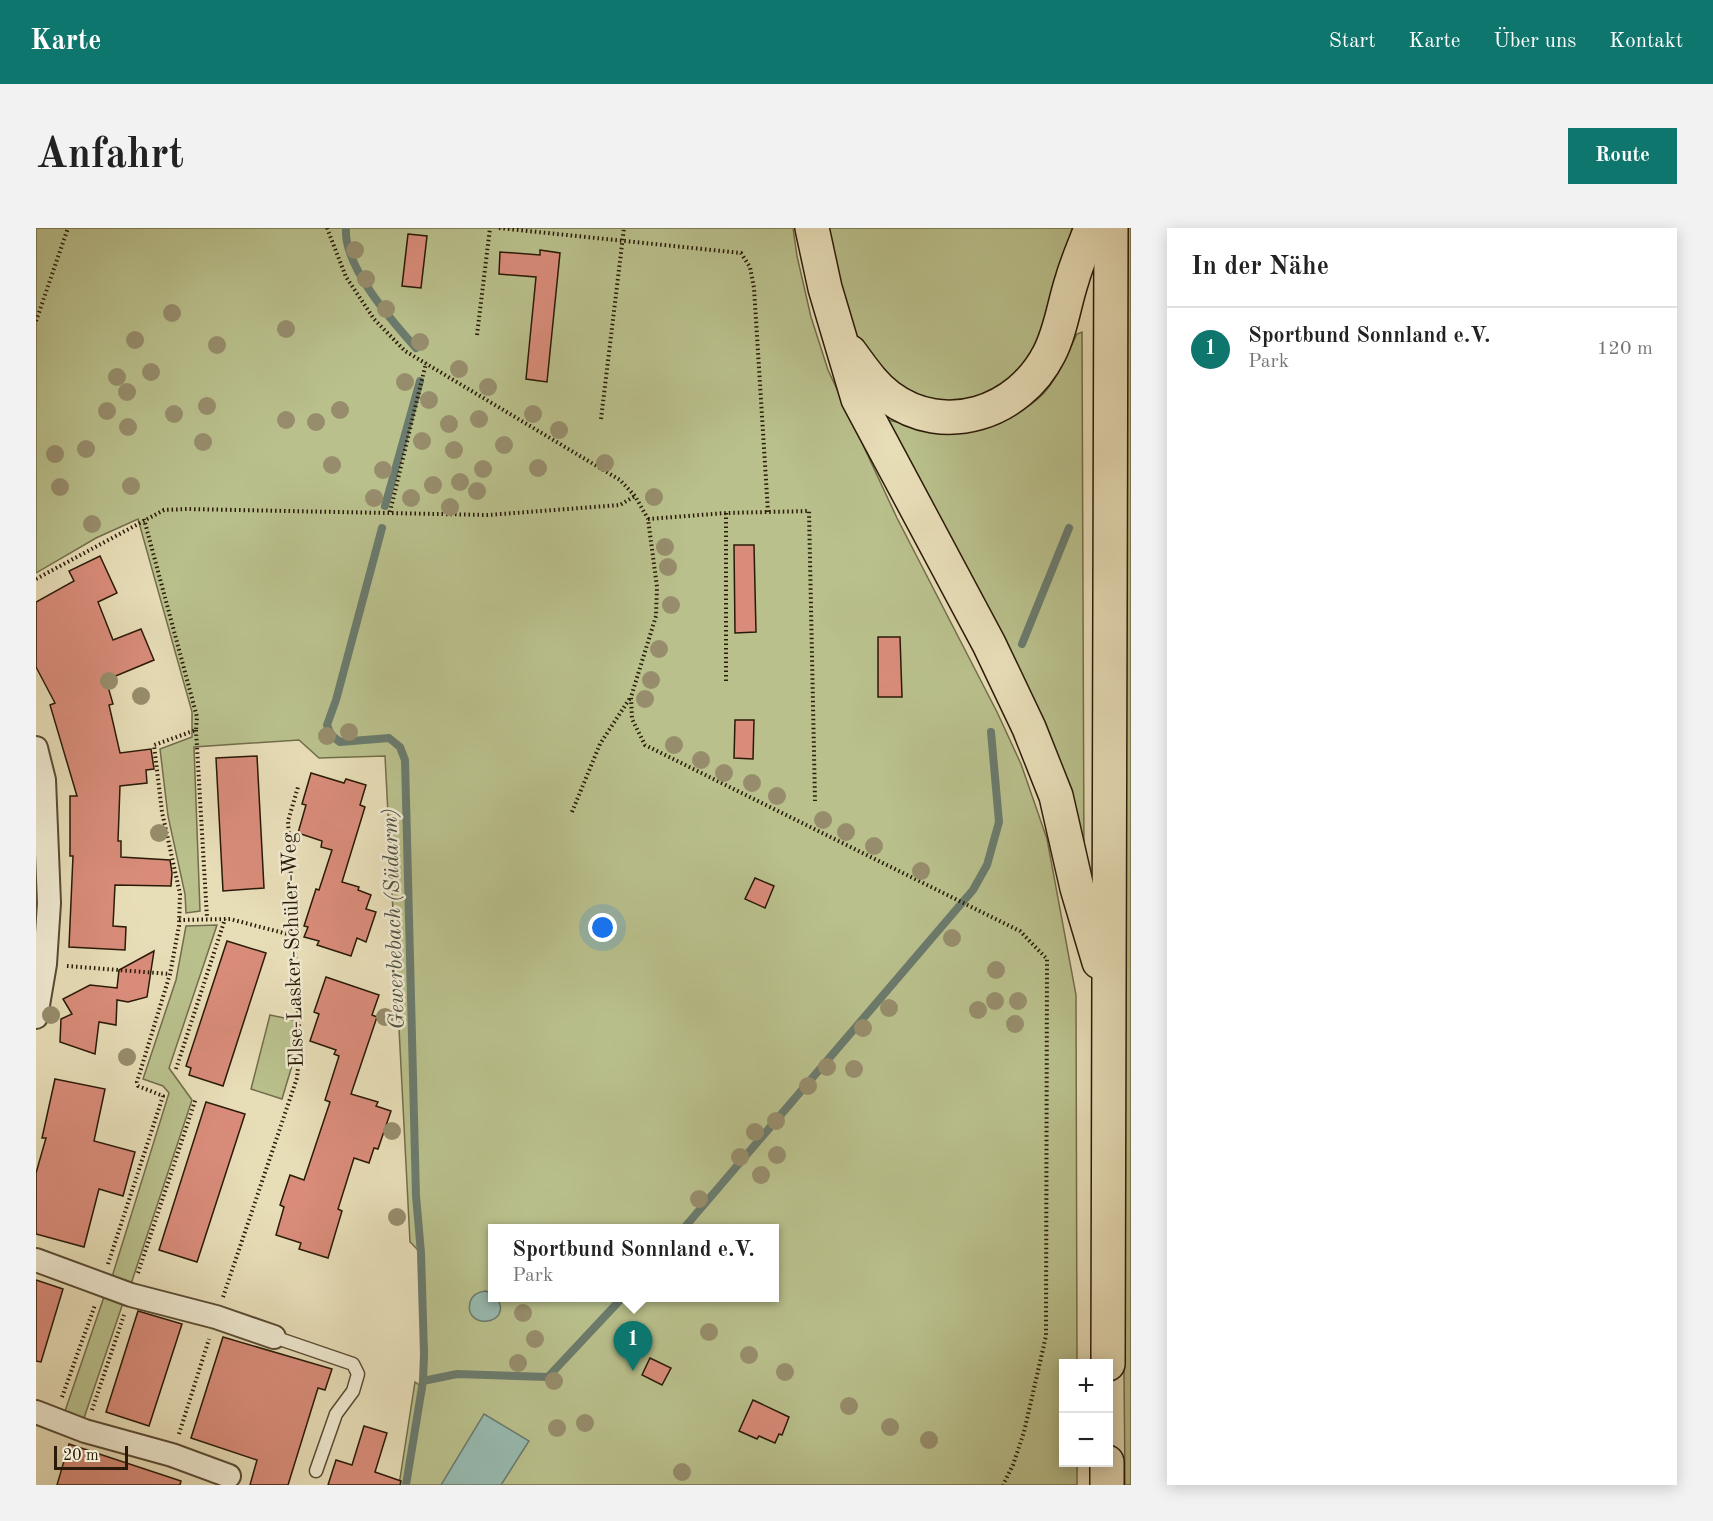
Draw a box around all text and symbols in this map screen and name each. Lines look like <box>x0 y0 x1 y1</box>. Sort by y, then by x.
text: Karte <box>30 28 101 56</box>
text: Start <box>1329 31 1376 52</box>
text: Karte <box>1409 31 1460 52</box>
text: Über uns <box>1493 31 1576 52</box>
text: Kontakt <box>1609 31 1683 52</box>
button: Route <box>1568 128 1677 184</box>
text: Anfahrt <box>36 135 184 177</box>
text: In der Nähe <box>1191 254 1329 280</box>
text: Sportbund Sonnland e.V. <box>1248 325 1491 347</box>
text: 1 <box>1205 339 1216 359</box>
text: 120 m <box>1597 339 1653 359</box>
text: Park <box>1248 352 1289 372</box>
water label: Gewerbebach (Südarm) <box>379 808 409 1030</box>
street label: Else-Lasker-Schüler-Weg <box>279 831 308 1068</box>
your location <box>588 913 617 942</box>
popup <box>488 1224 779 1302</box>
text: Sportbund Sonnland e.V. <box>512 1239 755 1261</box>
text: Park <box>512 1266 553 1286</box>
pin: 1 <box>614 1322 652 1371</box>
map controls <box>1059 1359 1113 1467</box>
button: + <box>1059 1359 1113 1413</box>
button: − <box>1059 1413 1113 1467</box>
scale bar <box>54 1443 128 1470</box>
text: 20 m <box>63 1448 99 1464</box>

